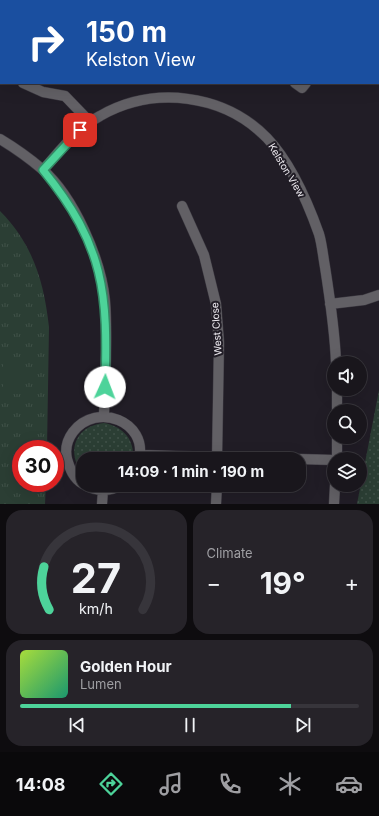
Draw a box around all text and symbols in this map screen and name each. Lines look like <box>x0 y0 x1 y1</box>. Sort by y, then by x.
text: 150 m <box>86 15 167 49</box>
icon: right <box>20 16 72 68</box>
text: Kelston View <box>86 49 196 70</box>
pin <box>63 113 97 147</box>
icon: arrive <box>69 119 91 141</box>
street label: Kelston View <box>266 141 308 199</box>
street label: West Close <box>208 302 224 356</box>
map controls <box>327 356 367 492</box>
button: sound <box>327 356 367 396</box>
position arrow <box>84 366 126 408</box>
button: search <box>327 404 367 444</box>
speed limit sign: 30 <box>12 440 64 492</box>
button: layers <box>327 452 367 492</box>
text: 14:09 · 1 min · 190 m <box>118 462 264 481</box>
text: Climate <box>207 545 253 561</box>
text: 27 <box>71 553 121 603</box>
text: 19° <box>260 565 306 601</box>
text: − <box>207 570 221 596</box>
text: + <box>344 570 359 596</box>
text: km/h <box>79 600 113 617</box>
text: Golden Hour <box>80 657 172 676</box>
text: Lumen <box>80 676 122 692</box>
icon: previous <box>66 714 88 736</box>
icon: pause <box>179 714 201 736</box>
icon: next <box>292 714 314 736</box>
icon: directions <box>97 770 125 798</box>
icon: music <box>157 770 185 798</box>
icon: phone <box>216 770 244 798</box>
icon: climate <box>276 770 304 798</box>
icon: car <box>335 770 363 798</box>
text: 14:08 <box>16 774 66 795</box>

